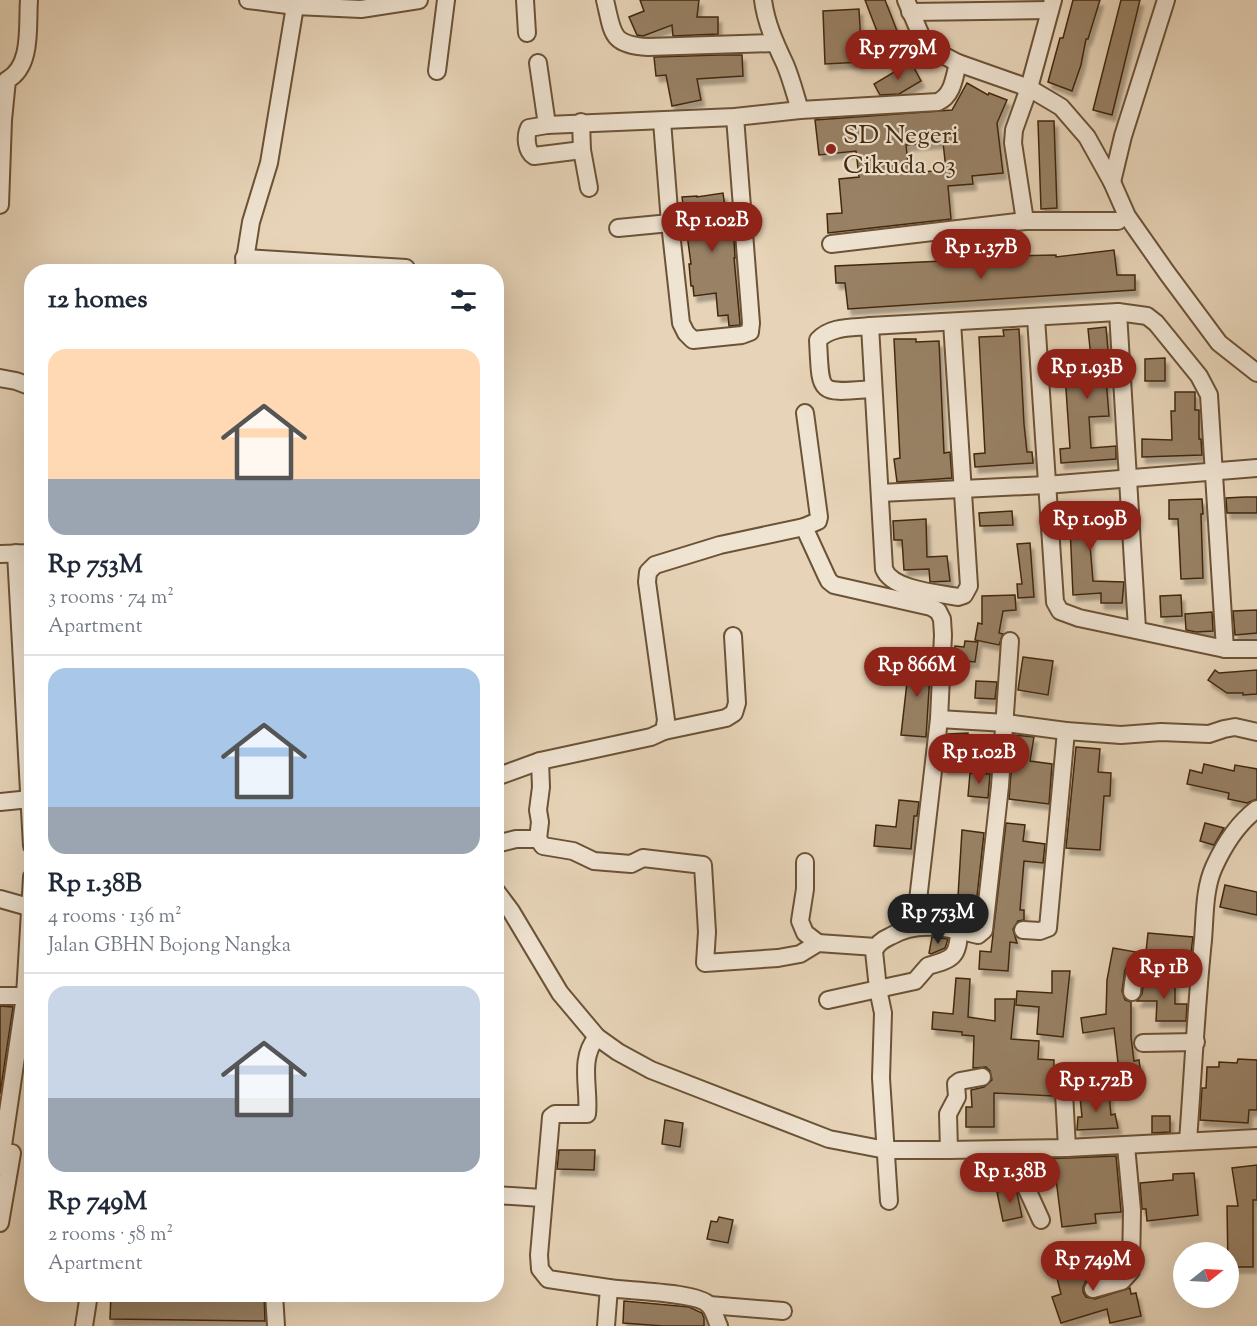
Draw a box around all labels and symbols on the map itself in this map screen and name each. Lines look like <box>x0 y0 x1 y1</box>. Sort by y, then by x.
pin: Rp 779M <box>843 30 953 81</box>
place label: SD Negeri Cikuda 03 <box>843 118 959 185</box>
marker: SD Negeri Cikuda 03 <box>824 142 838 156</box>
pin: Rp 1.02B <box>650 202 774 253</box>
pin: Rp 1.37B <box>919 229 1043 280</box>
pin: Rp 1.93B <box>1025 349 1149 400</box>
pin: Rp 1.09B <box>1028 501 1152 552</box>
pin: Rp 866M <box>862 647 972 698</box>
pin: Rp 1.02B <box>917 734 1041 785</box>
pin: Rp 753M <box>883 894 993 945</box>
pin: Rp 1B <box>1122 949 1206 1000</box>
pin: Rp 1.72B <box>1034 1062 1158 1113</box>
pin: Rp 1.38B <box>948 1153 1072 1204</box>
pin: Rp 749M <box>1038 1241 1148 1292</box>
north arrow <box>1173 1242 1239 1308</box>

